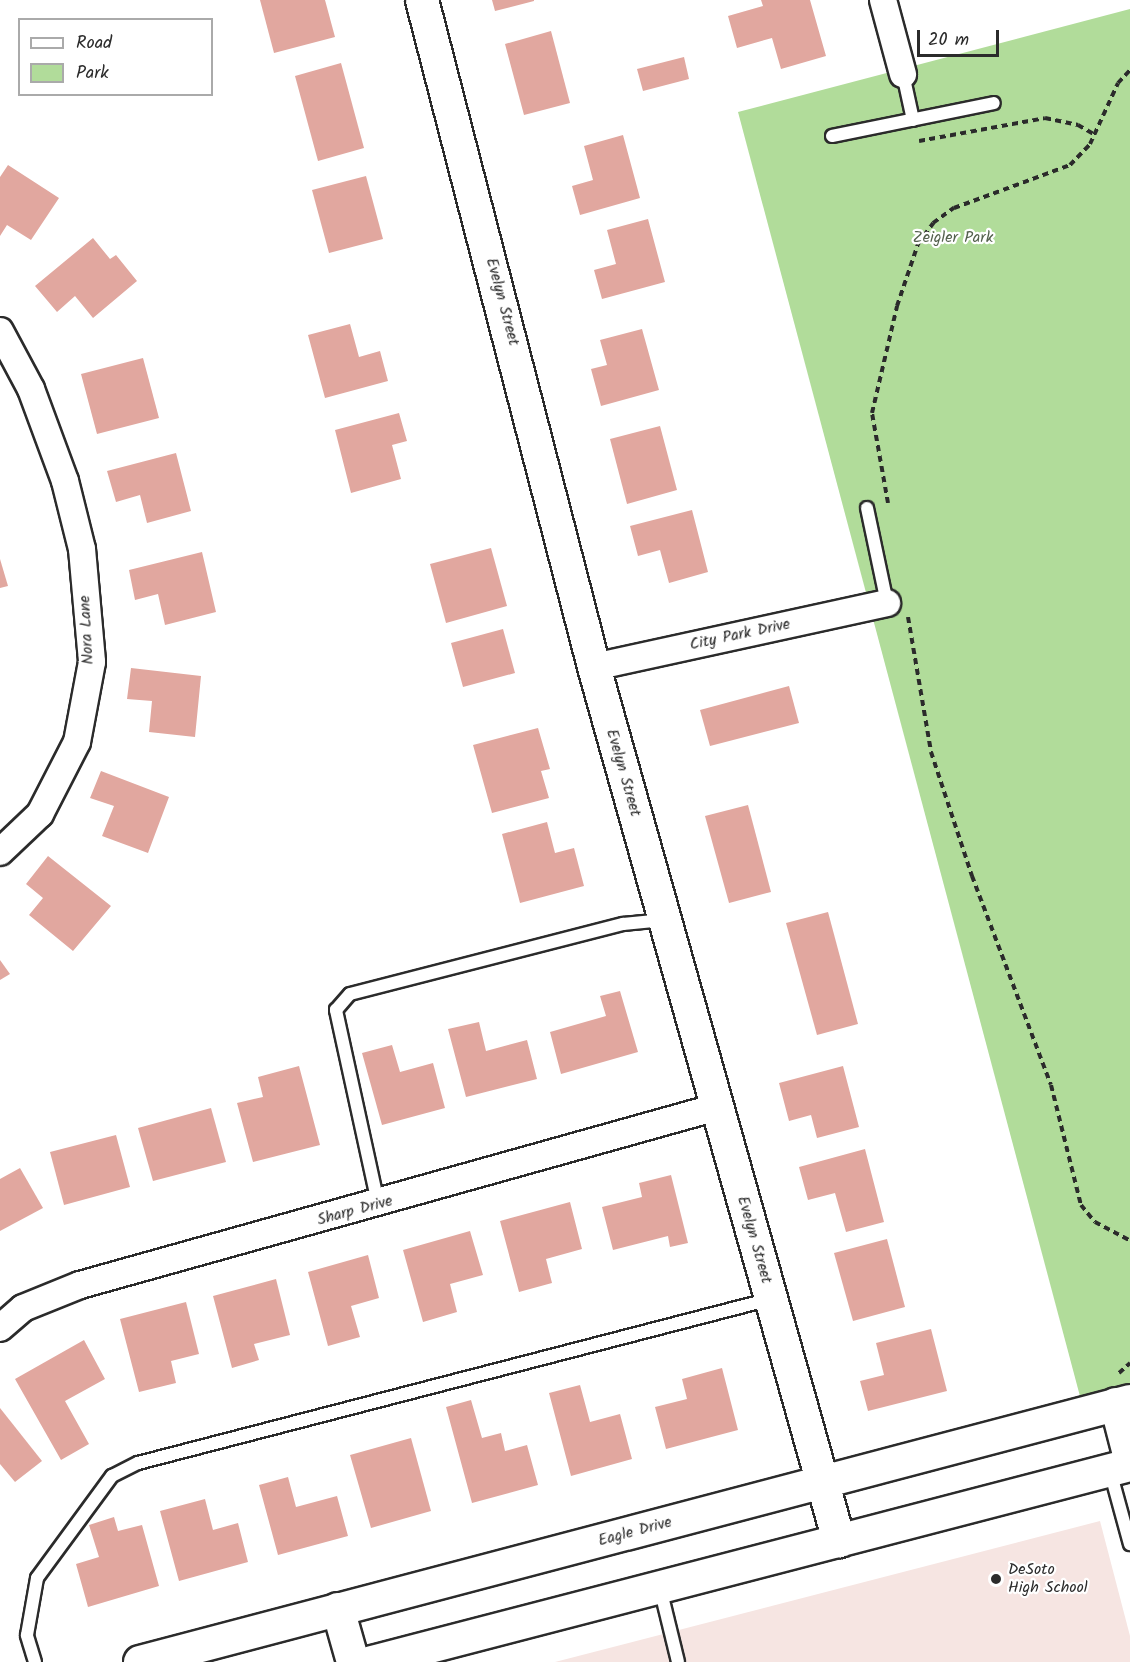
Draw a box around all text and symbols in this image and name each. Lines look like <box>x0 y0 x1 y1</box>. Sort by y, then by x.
legend <box>18 18 213 96</box>
scale bar <box>920 18 1002 56</box>
text: 20 m <box>928 26 969 55</box>
text: Road <box>76 29 112 58</box>
text: Park <box>76 59 109 88</box>
park label: Zeigler Park <box>913 228 993 248</box>
street label: Evelyn Street <box>481 256 523 348</box>
street label: Nora Lane <box>76 595 98 665</box>
street label: City Park Drive <box>688 615 792 655</box>
street label: Evelyn Street <box>601 727 645 819</box>
street label: Sharp Drive <box>315 1192 395 1230</box>
street label: Evelyn Street <box>732 1194 776 1286</box>
street label: Eagle Drive <box>596 1513 674 1551</box>
place label: DeSoto High School <box>1008 1560 1088 1598</box>
marker: DeSoto High School <box>989 1572 1003 1586</box>

